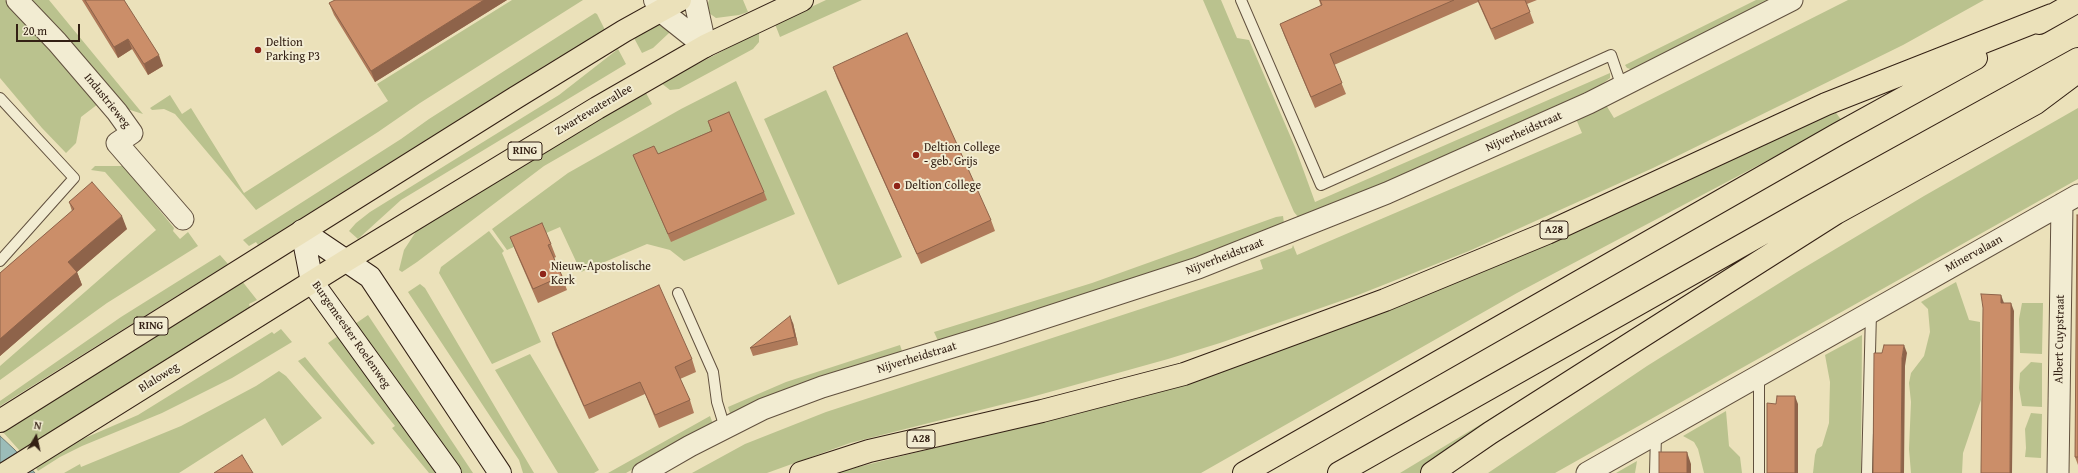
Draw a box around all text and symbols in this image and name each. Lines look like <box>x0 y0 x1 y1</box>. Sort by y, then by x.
scale bar <box>18 16 82 42</box>
text: 20 m <box>23 22 47 39</box>
place label: Deltion Parking P3 <box>266 36 320 64</box>
marker: Deltion Parking P3 <box>253 45 263 55</box>
street label: Industrieweg <box>81 71 133 131</box>
street label: Zwartewaterallee <box>553 81 635 139</box>
street label: Nijverheidstraat <box>1484 109 1564 155</box>
place label: Deltion College - geb. Grijs <box>924 141 1000 169</box>
road number: RING <box>508 142 542 160</box>
marker: Deltion College - geb. Grijs <box>911 150 921 160</box>
place label: Deltion College <box>905 179 981 193</box>
marker: Deltion College <box>892 181 902 191</box>
road number: A28 <box>1540 221 1568 239</box>
street label: Minervalaan <box>1943 232 2005 276</box>
street label: Nijverheidstraat <box>1184 236 1266 278</box>
place label: Nieuw-Apostolische Kerk <box>551 260 651 288</box>
marker: Nieuw-Apostolische Kerk <box>538 269 548 279</box>
street label: Burgemeester Roelenweg <box>309 279 393 391</box>
street label: Albert Cuypstraat <box>2052 294 2068 384</box>
road number: RING <box>134 317 168 335</box>
street label: Nijverheidstraat <box>876 339 958 377</box>
street label: Blaloweg <box>136 360 182 396</box>
north arrow <box>16 417 56 457</box>
text: N <box>33 417 43 434</box>
road number: A28 <box>907 430 935 448</box>

